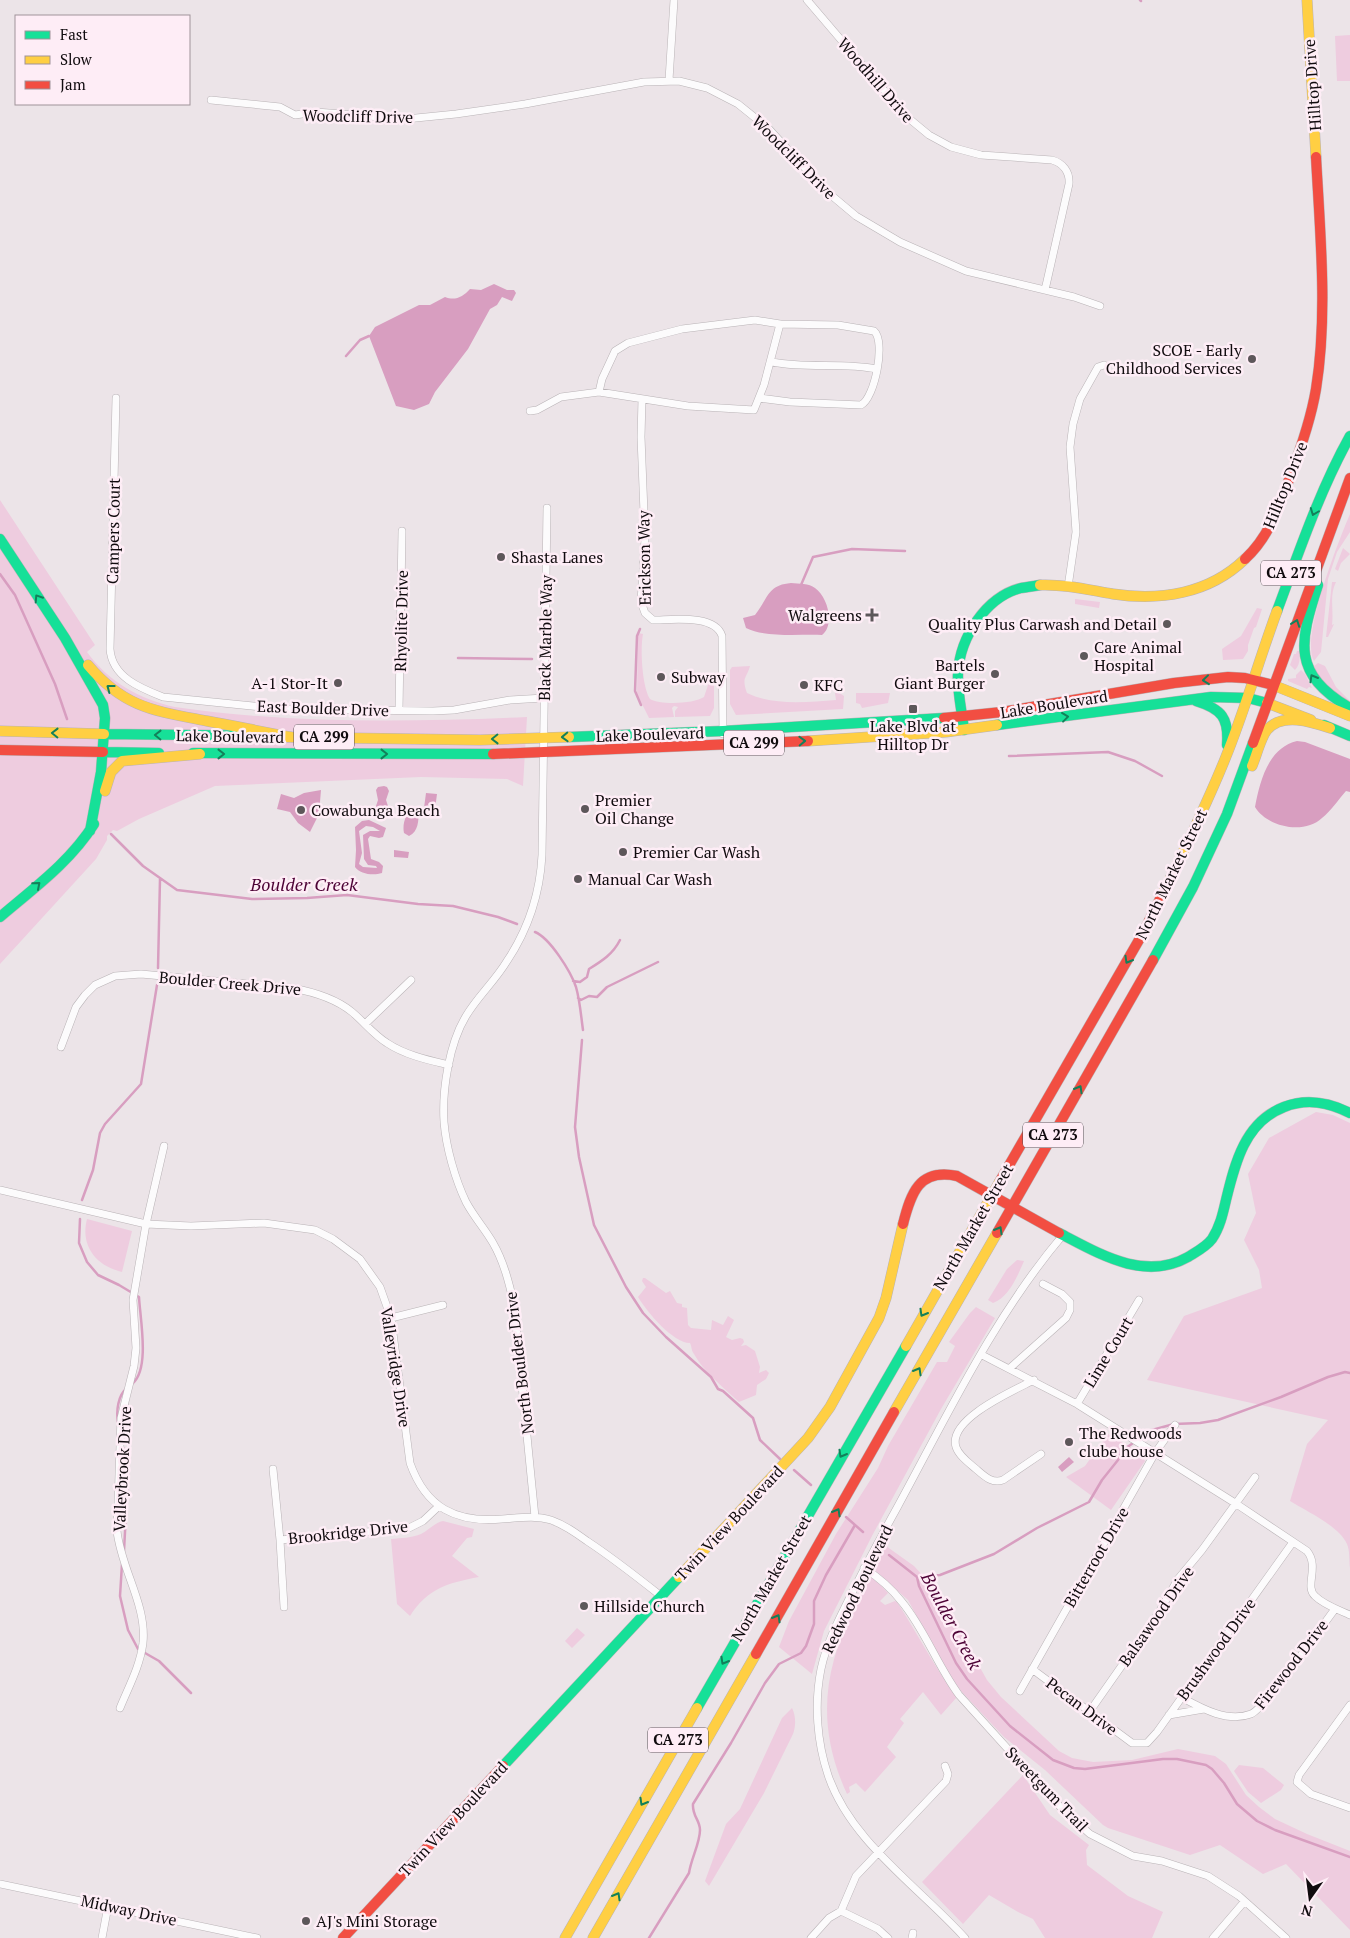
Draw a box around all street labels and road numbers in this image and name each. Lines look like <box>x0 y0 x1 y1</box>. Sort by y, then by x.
street label: Woodhill Drive <box>833 33 919 127</box>
street label: Hilltop Drive <box>1298 38 1326 132</box>
street label: Woodcliff Drive <box>303 104 413 128</box>
street label: Woodcliff Drive <box>747 110 841 204</box>
street label: Hilltop Drive <box>1258 438 1312 532</box>
street label: Campers Court <box>101 478 125 584</box>
street label: Erickson Way <box>632 509 656 606</box>
road number: CA 273 <box>1261 560 1321 586</box>
street label: Rhyolite Drive <box>389 570 413 672</box>
street label: Black Marble Way <box>533 574 557 701</box>
street label: Lake Boulevard <box>999 685 1109 723</box>
street label: East Boulder Drive <box>257 695 389 721</box>
street label: Lake Boulevard <box>595 721 705 747</box>
street label: Lake Boulevard <box>176 724 285 748</box>
road number: CA 299 <box>294 724 354 750</box>
road number: CA 299 <box>724 730 784 756</box>
street label: North Market Street <box>1130 805 1212 943</box>
street label: Boulder Creek Drive <box>158 966 302 1000</box>
road number: CA 273 <box>1023 1122 1083 1148</box>
street label: North Market Street <box>928 1160 1018 1294</box>
street label: North Boulder Drive <box>499 1290 539 1436</box>
street label: Valleyridge Drive <box>376 1305 416 1429</box>
street label: Lime Court <box>1078 1312 1138 1392</box>
street label: Valleybrook Drive <box>108 1405 136 1533</box>
street label: Twin View Boulevard <box>670 1460 788 1585</box>
street label: Bitterroot Drive <box>1058 1503 1134 1611</box>
street label: North Market Street <box>726 1511 816 1645</box>
street label: Brookridge Drive <box>287 1515 409 1549</box>
street label: Redwood Boulevard <box>816 1521 898 1657</box>
street label: Balsawood Drive <box>1113 1561 1199 1671</box>
street label: Brushwood Drive <box>1171 1593 1261 1705</box>
street label: Firewood Drive <box>1249 1615 1333 1713</box>
street label: Pecan Drive <box>1042 1672 1122 1740</box>
road number: CA 273 <box>648 1728 708 1752</box>
street label: Sweetgum Trail <box>1001 1742 1093 1837</box>
street label: Twin View Boulevard <box>394 1756 512 1881</box>
street label: Midway Drive <box>79 1889 179 1931</box>

